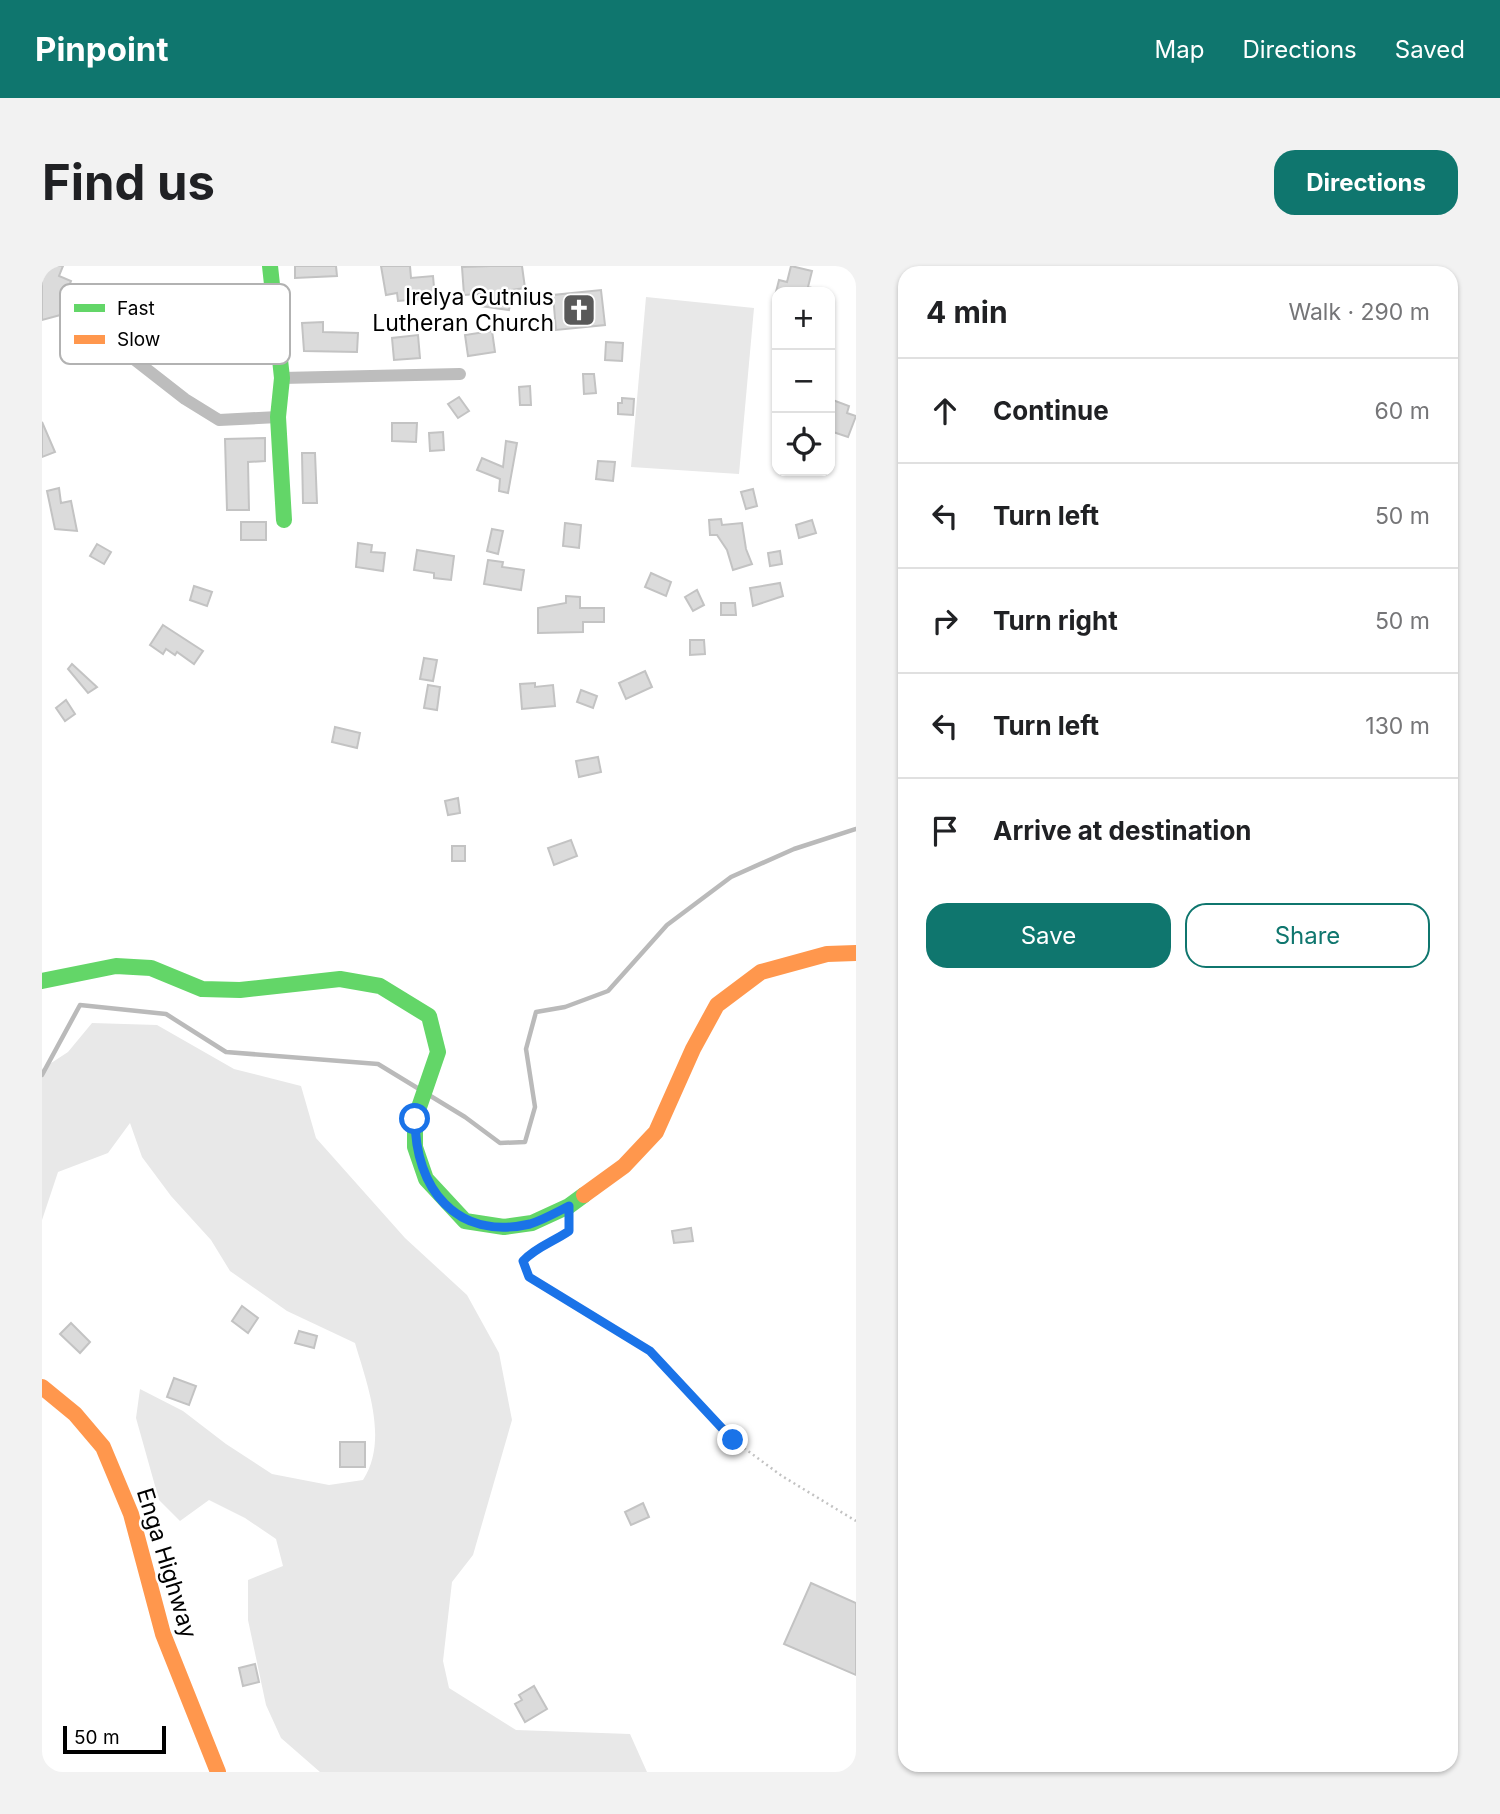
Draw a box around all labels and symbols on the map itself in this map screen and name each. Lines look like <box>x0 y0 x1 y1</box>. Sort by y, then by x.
place label: Irelya Gutnius Lutheran Church <box>372 283 554 337</box>
legend <box>60 284 290 364</box>
church icon: Irelya Gutnius Lutheran Church <box>560 291 598 329</box>
text: Fast <box>117 297 155 320</box>
text: Slow <box>117 328 160 351</box>
route start <box>399 1103 430 1134</box>
route end <box>717 1424 748 1455</box>
street label: Enga Highway <box>131 1485 203 1642</box>
scale bar <box>63 1723 166 1755</box>

